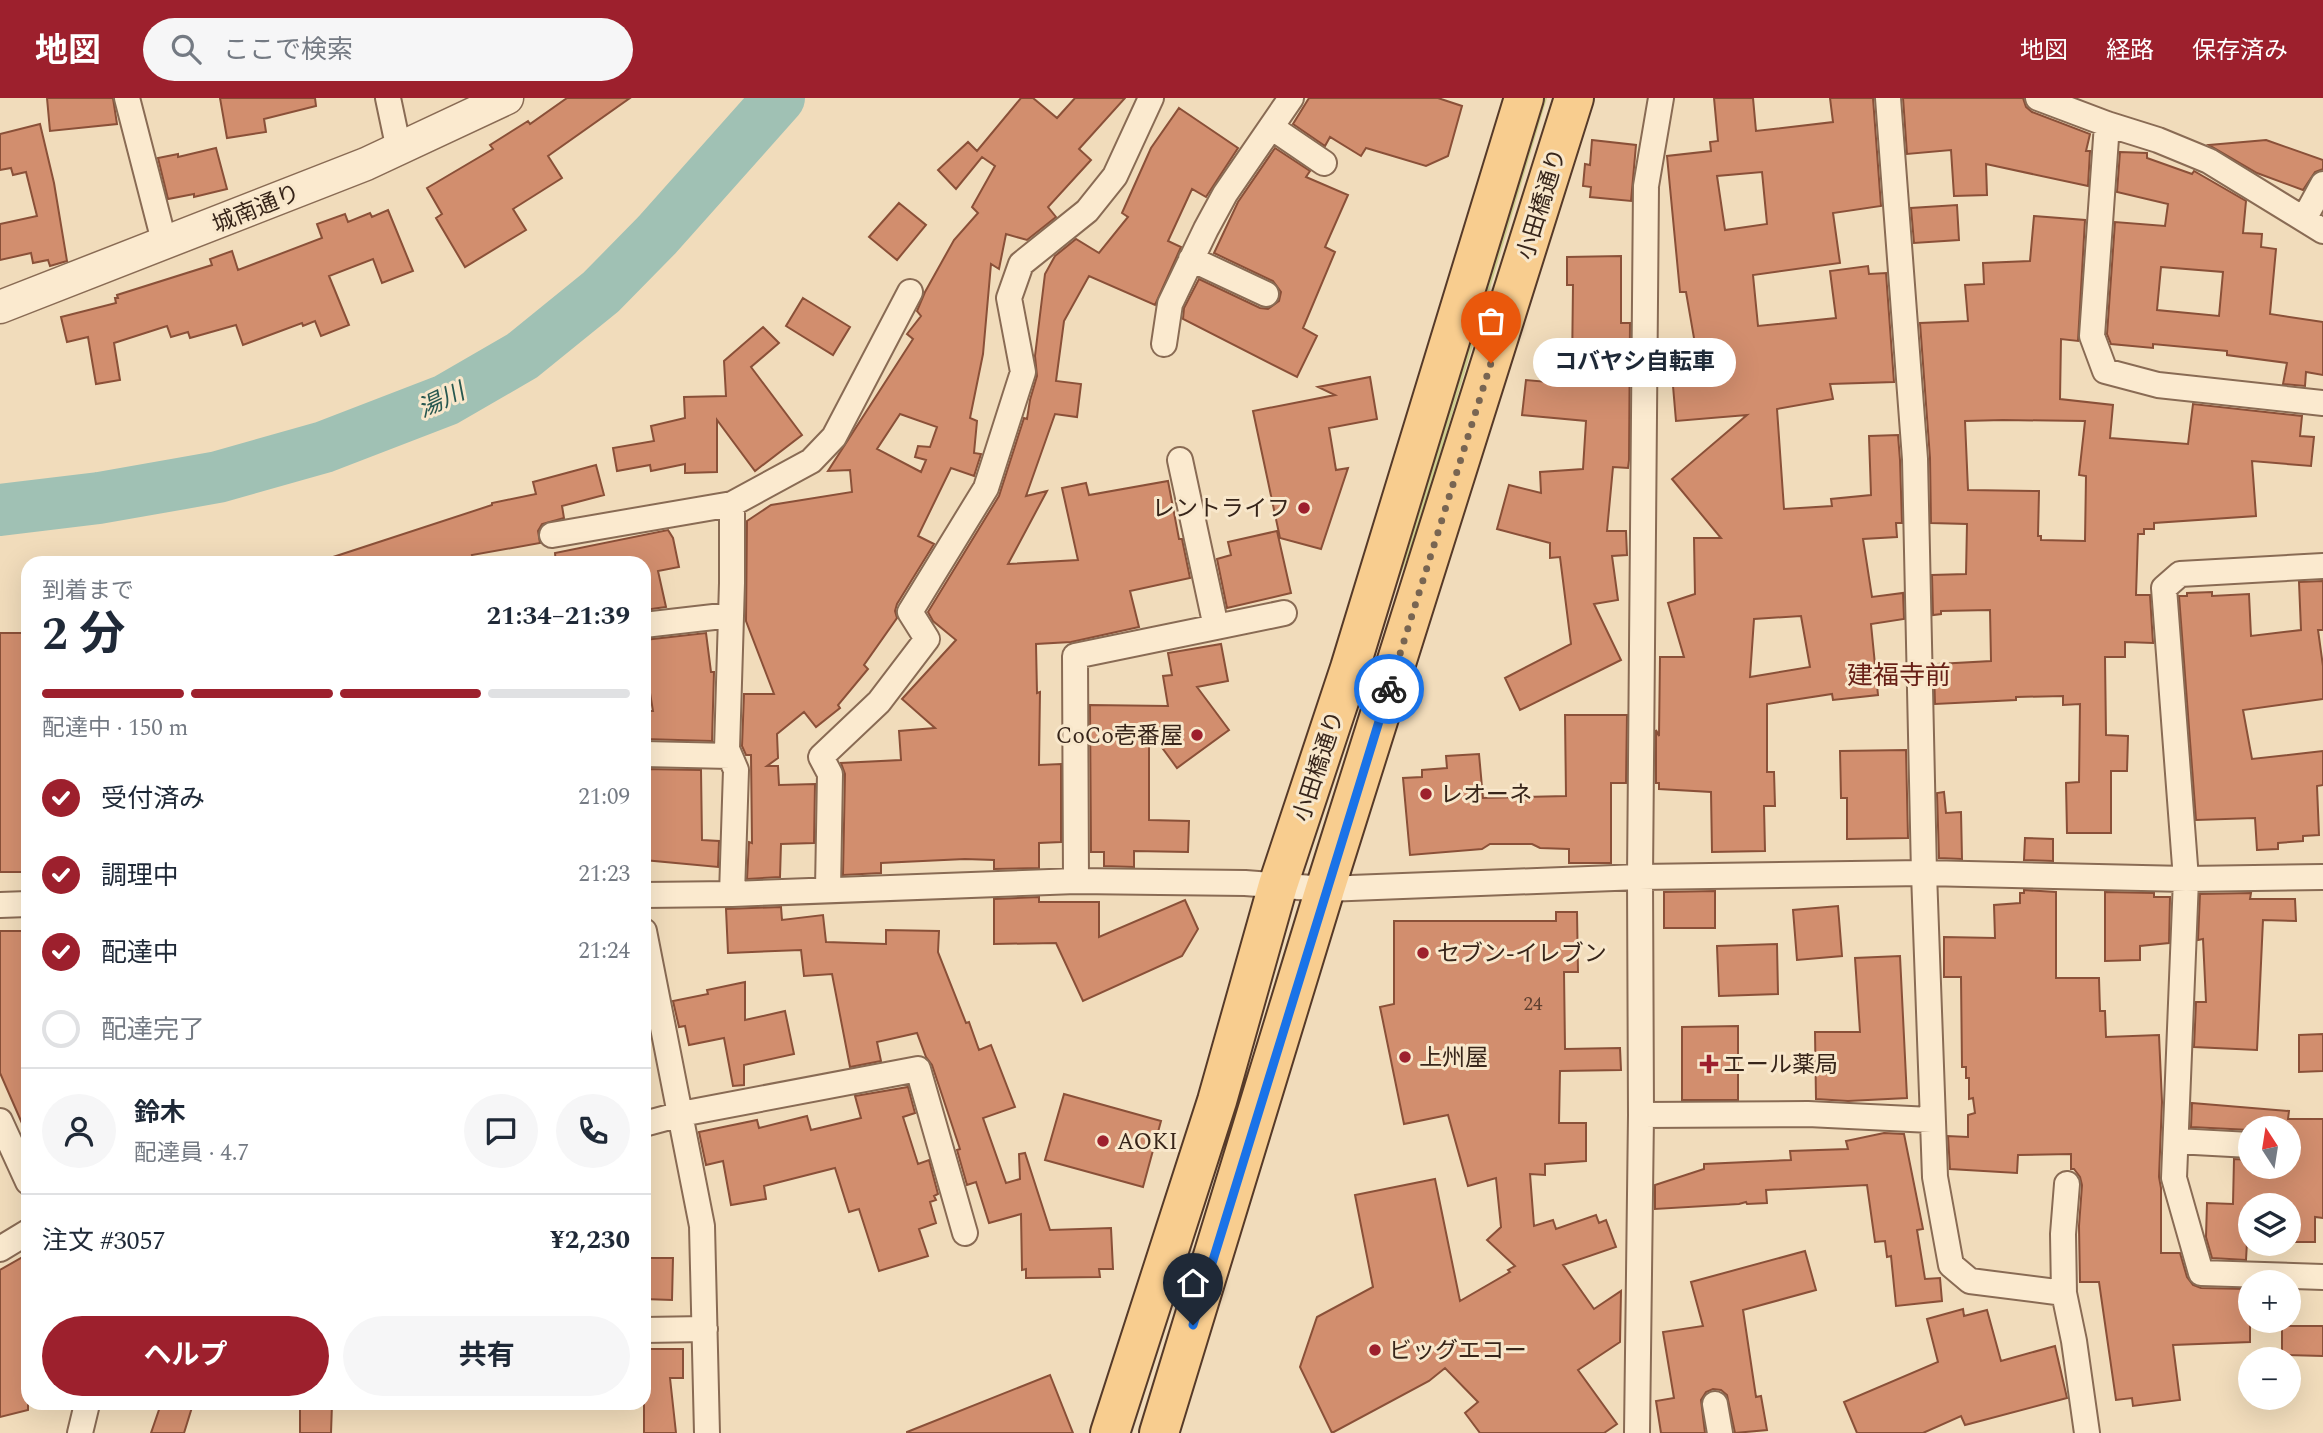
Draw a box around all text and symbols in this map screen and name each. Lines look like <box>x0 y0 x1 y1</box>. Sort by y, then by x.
search box <box>143 18 633 81</box>
text: 地図 <box>35 26 101 76</box>
icon: search <box>167 30 205 68</box>
text: ここで検索 <box>223 30 353 70</box>
text: 地図 <box>2020 33 2068 69</box>
text: 経路 <box>2106 33 2154 69</box>
text: 保存済み <box>2192 33 2288 69</box>
street label: 小田橋通り <box>1509 144 1576 265</box>
street label: 城南通り <box>207 176 306 243</box>
pin <box>1461 291 1521 363</box>
icon: bag <box>1472 302 1510 340</box>
callout: コバヤシ自転車 <box>1533 338 1736 388</box>
text: コバヤシ自転車 <box>1554 345 1715 380</box>
water label: 湯川 <box>412 373 473 427</box>
place label: レントライフ <box>1152 492 1290 527</box>
marker: レントライフ <box>1296 500 1312 516</box>
text: 到着まで <box>42 574 134 609</box>
text: 21:34–21:39 <box>486 596 630 636</box>
text: 2 分 <box>42 600 125 670</box>
courier <box>1354 654 1424 724</box>
district label: 建福寺前 <box>1847 656 1951 696</box>
icon: bike <box>1370 670 1408 708</box>
street label: 小田橋通り <box>1285 706 1354 827</box>
text: 配達中 · 150 m <box>42 711 188 746</box>
place label: CoCo壱番屋 <box>1056 719 1183 754</box>
marker: CoCo壱番屋 <box>1189 727 1205 743</box>
place label: レオーネ <box>1440 778 1532 813</box>
icon: check <box>42 779 80 817</box>
text: 受付済み <box>101 779 205 819</box>
text: 21:09 <box>578 780 630 815</box>
marker: レオーネ <box>1418 786 1434 802</box>
icon: check <box>42 856 80 894</box>
text: 調理中 <box>101 856 179 896</box>
text: 21:23 <box>578 857 630 892</box>
icon: check <box>42 933 80 971</box>
text: 配達中 <box>101 933 179 973</box>
text: 21:24 <box>578 934 630 969</box>
place label: セブン-イレブン <box>1437 937 1607 972</box>
marker: セブン-イレブン <box>1415 945 1431 961</box>
house number: 24 <box>1523 990 1543 1019</box>
text: 配達完了 <box>101 1010 205 1050</box>
place label: 上州屋 <box>1419 1041 1488 1076</box>
place label: エール薬局 <box>1723 1048 1838 1083</box>
marker: 上州屋 <box>1397 1049 1413 1065</box>
marker: エール薬局 <box>1701 1056 1717 1072</box>
text: 鈴木 <box>134 1093 186 1133</box>
button: person <box>42 1094 116 1168</box>
button: chat <box>464 1094 538 1168</box>
button: phone <box>556 1094 630 1168</box>
north arrow <box>2238 1116 2301 1180</box>
map controls <box>2238 1116 2301 1410</box>
place label: AOKI <box>1117 1125 1178 1160</box>
marker: AOKI <box>1095 1133 1111 1149</box>
text: 配達員 · 4.7 <box>134 1136 249 1171</box>
button: layers <box>2238 1193 2301 1256</box>
text: ¥2,230 <box>550 1220 630 1260</box>
text: 注文 #3057 <box>42 1221 166 1261</box>
pin <box>1163 1253 1223 1325</box>
icon: home <box>1174 1264 1212 1302</box>
button: + <box>2238 1270 2301 1333</box>
button: ヘルプ <box>42 1316 329 1396</box>
button: 共有 <box>343 1316 630 1396</box>
place label: ビッグエコー <box>1389 1334 1527 1369</box>
marker: ビッグエコー <box>1367 1342 1383 1358</box>
button: − <box>2238 1347 2301 1410</box>

